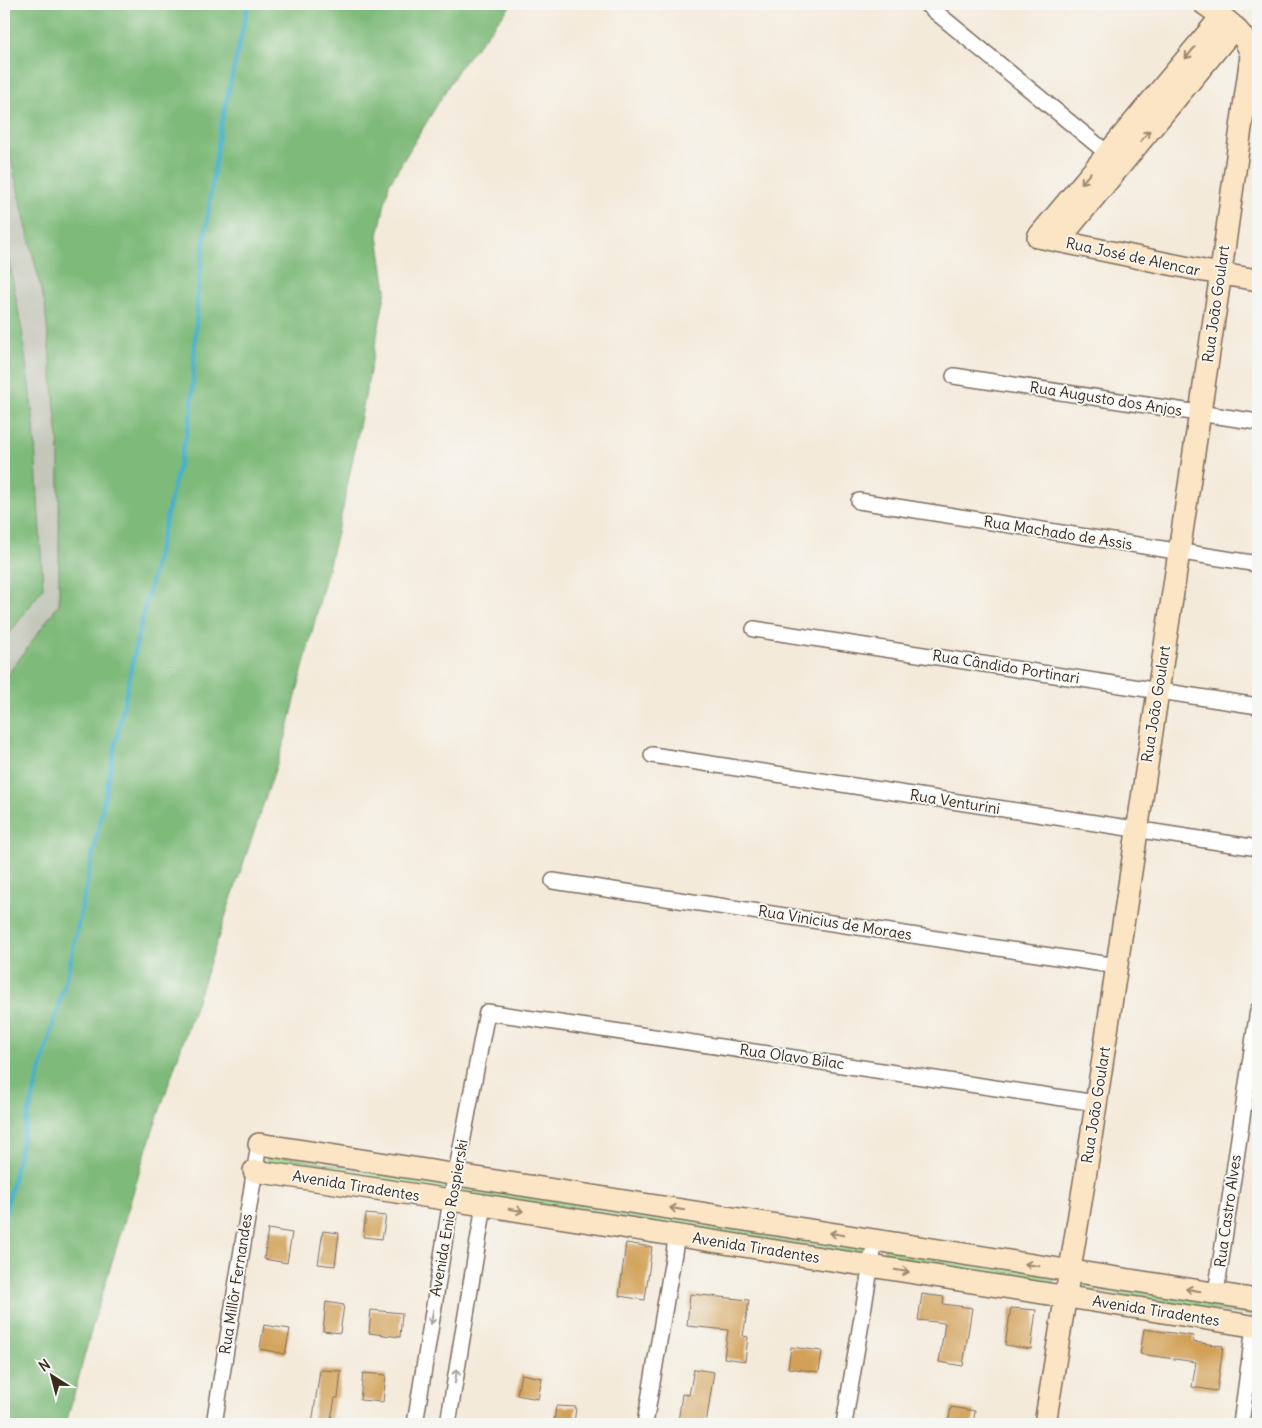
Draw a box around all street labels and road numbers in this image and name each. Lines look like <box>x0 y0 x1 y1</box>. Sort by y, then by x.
street label: Rua José de Alencar <box>1064 233 1202 280</box>
street label: Rua João Goulart <box>1198 244 1233 364</box>
street label: Rua Augusto dos Anjos <box>1028 377 1184 420</box>
street label: Rua Machado de Assis <box>982 511 1134 554</box>
street label: Rua João Goulart <box>1137 644 1174 764</box>
street label: Rua Cândido Portinari <box>931 645 1081 688</box>
street label: Rua Venturini <box>909 785 1002 818</box>
street label: Rua Vinicius de Moraes <box>757 901 913 944</box>
street label: Rua Olavo Bilac <box>738 1040 846 1073</box>
street label: Rua João Goulart <box>1077 1045 1114 1165</box>
street label: Avenida Enio Rospierski <box>425 1138 472 1298</box>
street label: Rua Castro Alves <box>1210 1153 1245 1269</box>
street label: Avenida Tiradentes <box>291 1166 421 1205</box>
street label: Rua Millôr Fernandes <box>215 1212 256 1356</box>
street label: Avenida Tiradentes <box>691 1228 821 1267</box>
street label: Avenida Tiradentes <box>1091 1291 1221 1330</box>

